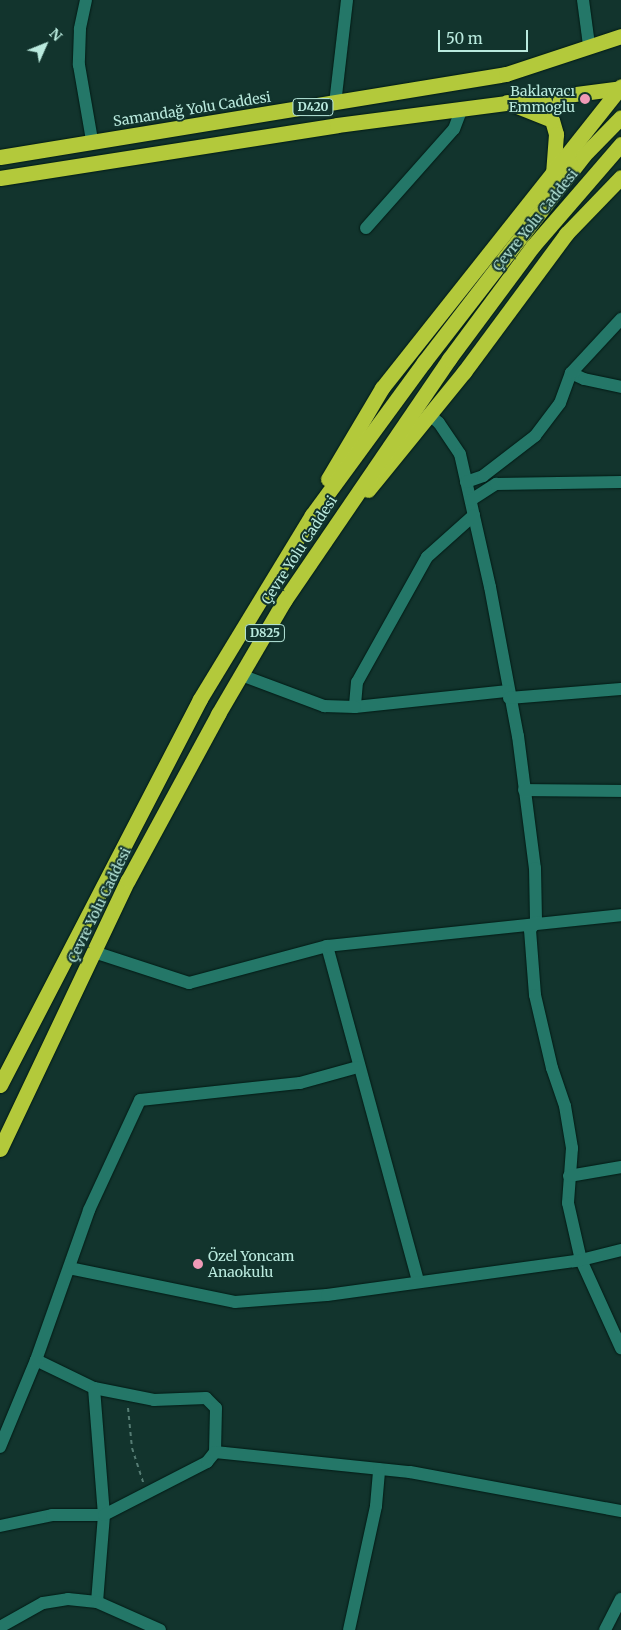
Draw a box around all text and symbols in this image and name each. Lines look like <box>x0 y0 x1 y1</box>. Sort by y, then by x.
north arrow <box>20 20 70 70</box>
scale bar <box>441 20 531 52</box>
text: N <box>45 24 66 45</box>
text: 50 m <box>446 29 483 48</box>
place label: Baklavacı Emmoglu <box>509 83 575 115</box>
street label: Samandağ Yolu Caddesi <box>112 88 272 130</box>
marker: Baklavacı Emmoglu <box>579 93 591 105</box>
road number: D420 <box>292 98 334 116</box>
street label: Çevre Yolu Caddesi <box>489 166 581 274</box>
street label: Çevre Yolu Caddesi <box>258 493 340 607</box>
road number: D825 <box>244 624 286 642</box>
street label: Çevre Yolu Caddesi <box>64 845 134 965</box>
place label: Özel Yoncam Anaokulu <box>208 1248 294 1280</box>
marker: Özel Yoncam Anaokulu <box>192 1258 204 1270</box>

